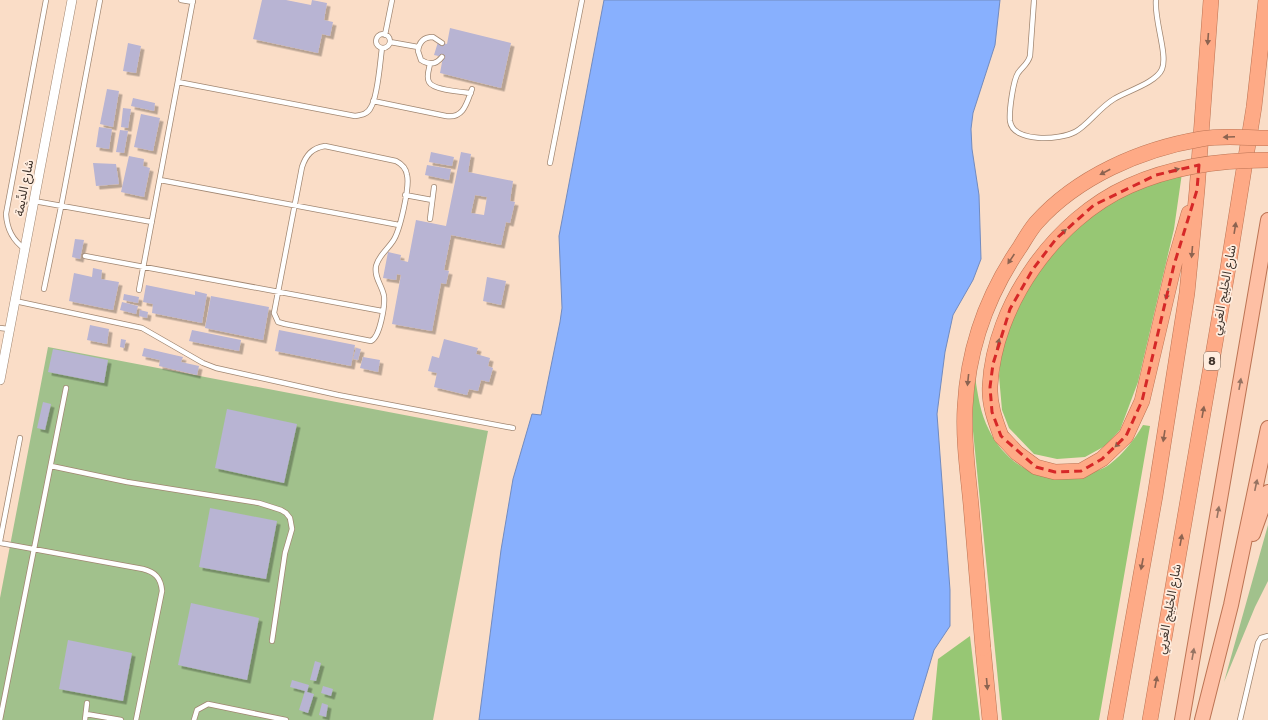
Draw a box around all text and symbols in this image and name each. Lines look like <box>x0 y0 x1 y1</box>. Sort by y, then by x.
one-way arrow <box>1205 33 1212 45</box>
one-way arrow <box>1223 134 1235 141</box>
street label: شارع الدِّيمة <box>12 158 38 218</box>
one-way arrow <box>1169 167 1181 173</box>
one-way arrow <box>1099 168 1111 175</box>
one-way arrow <box>1232 222 1238 234</box>
one-way arrow <box>1058 229 1067 238</box>
street label: شارع الخَلِيج العَربِي <box>1209 244 1241 337</box>
one-way arrow <box>1188 246 1195 258</box>
one-way arrow <box>1008 253 1015 265</box>
one-way arrow <box>1163 288 1169 300</box>
one-way arrow <box>995 338 1001 350</box>
road number: 8 <box>1204 352 1220 370</box>
one-way arrow <box>965 374 971 386</box>
one-way arrow <box>1237 378 1243 390</box>
one-way arrow <box>1200 405 1206 418</box>
one-way arrow <box>1161 430 1167 442</box>
one-way arrow <box>1114 438 1124 448</box>
one-way arrow <box>1253 479 1259 491</box>
one-way arrow <box>1215 506 1221 518</box>
one-way arrow <box>1178 534 1184 546</box>
one-way arrow <box>1139 558 1145 570</box>
street label: شارع الخَلِيج العَربِي <box>1154 563 1186 656</box>
one-way arrow <box>1191 648 1197 660</box>
one-way arrow <box>1154 675 1160 688</box>
one-way arrow <box>983 678 990 690</box>

